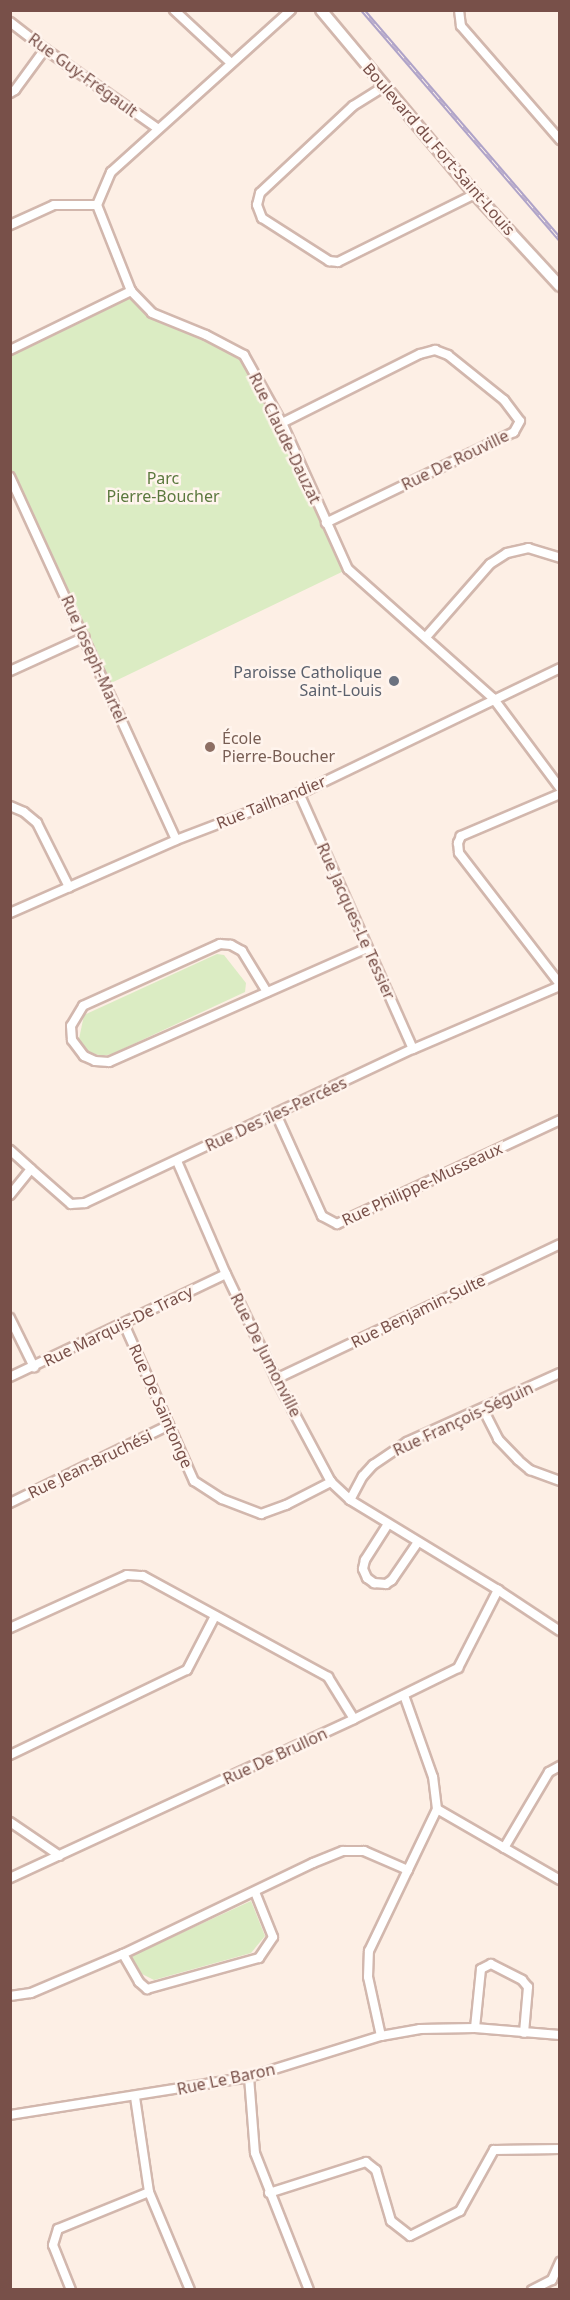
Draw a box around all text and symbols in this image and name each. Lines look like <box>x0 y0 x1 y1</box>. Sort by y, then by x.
street label: Rue Guy-Frégault <box>25 29 141 121</box>
street label: Boulevard du Fort-Saint-Louis <box>359 59 519 239</box>
street label: Rue Claude-Dauzat <box>245 370 325 506</box>
street label: Rue De Rouville <box>398 426 512 494</box>
park label: Parc Pierre-Boucher <box>106 468 220 506</box>
street label: Rue Joseph-Martel <box>57 592 131 726</box>
place label: Paroisse Catholique Saint-Louis <box>233 662 382 700</box>
marker: Paroisse Catholique Saint-Louis <box>387 674 401 688</box>
place label: École Pierre-Boucher <box>222 728 335 766</box>
marker: École Pierre-Boucher <box>203 740 217 754</box>
street label: Rue Tailhandier <box>214 771 328 833</box>
street label: Rue Jacques-Le Tessier <box>313 840 399 1002</box>
street label: Rue Des îles-Percées <box>202 1073 350 1155</box>
street label: Rue Philippe-Musseaux <box>339 1138 505 1230</box>
street label: Rue Benjamin-Sulte <box>348 1270 488 1352</box>
street label: Rue Marquis-De Tracy <box>40 1282 196 1370</box>
street label: Rue De Jumonville <box>227 1290 305 1420</box>
street label: Rue De Saintonge <box>125 1341 197 1471</box>
street label: Rue François-Séguin <box>390 1378 536 1460</box>
street label: Rue Jean-Bruchési <box>25 1426 155 1502</box>
street label: Rue De Brullon <box>220 1724 330 1788</box>
street label: Rue Le Baron <box>175 2059 277 2099</box>

